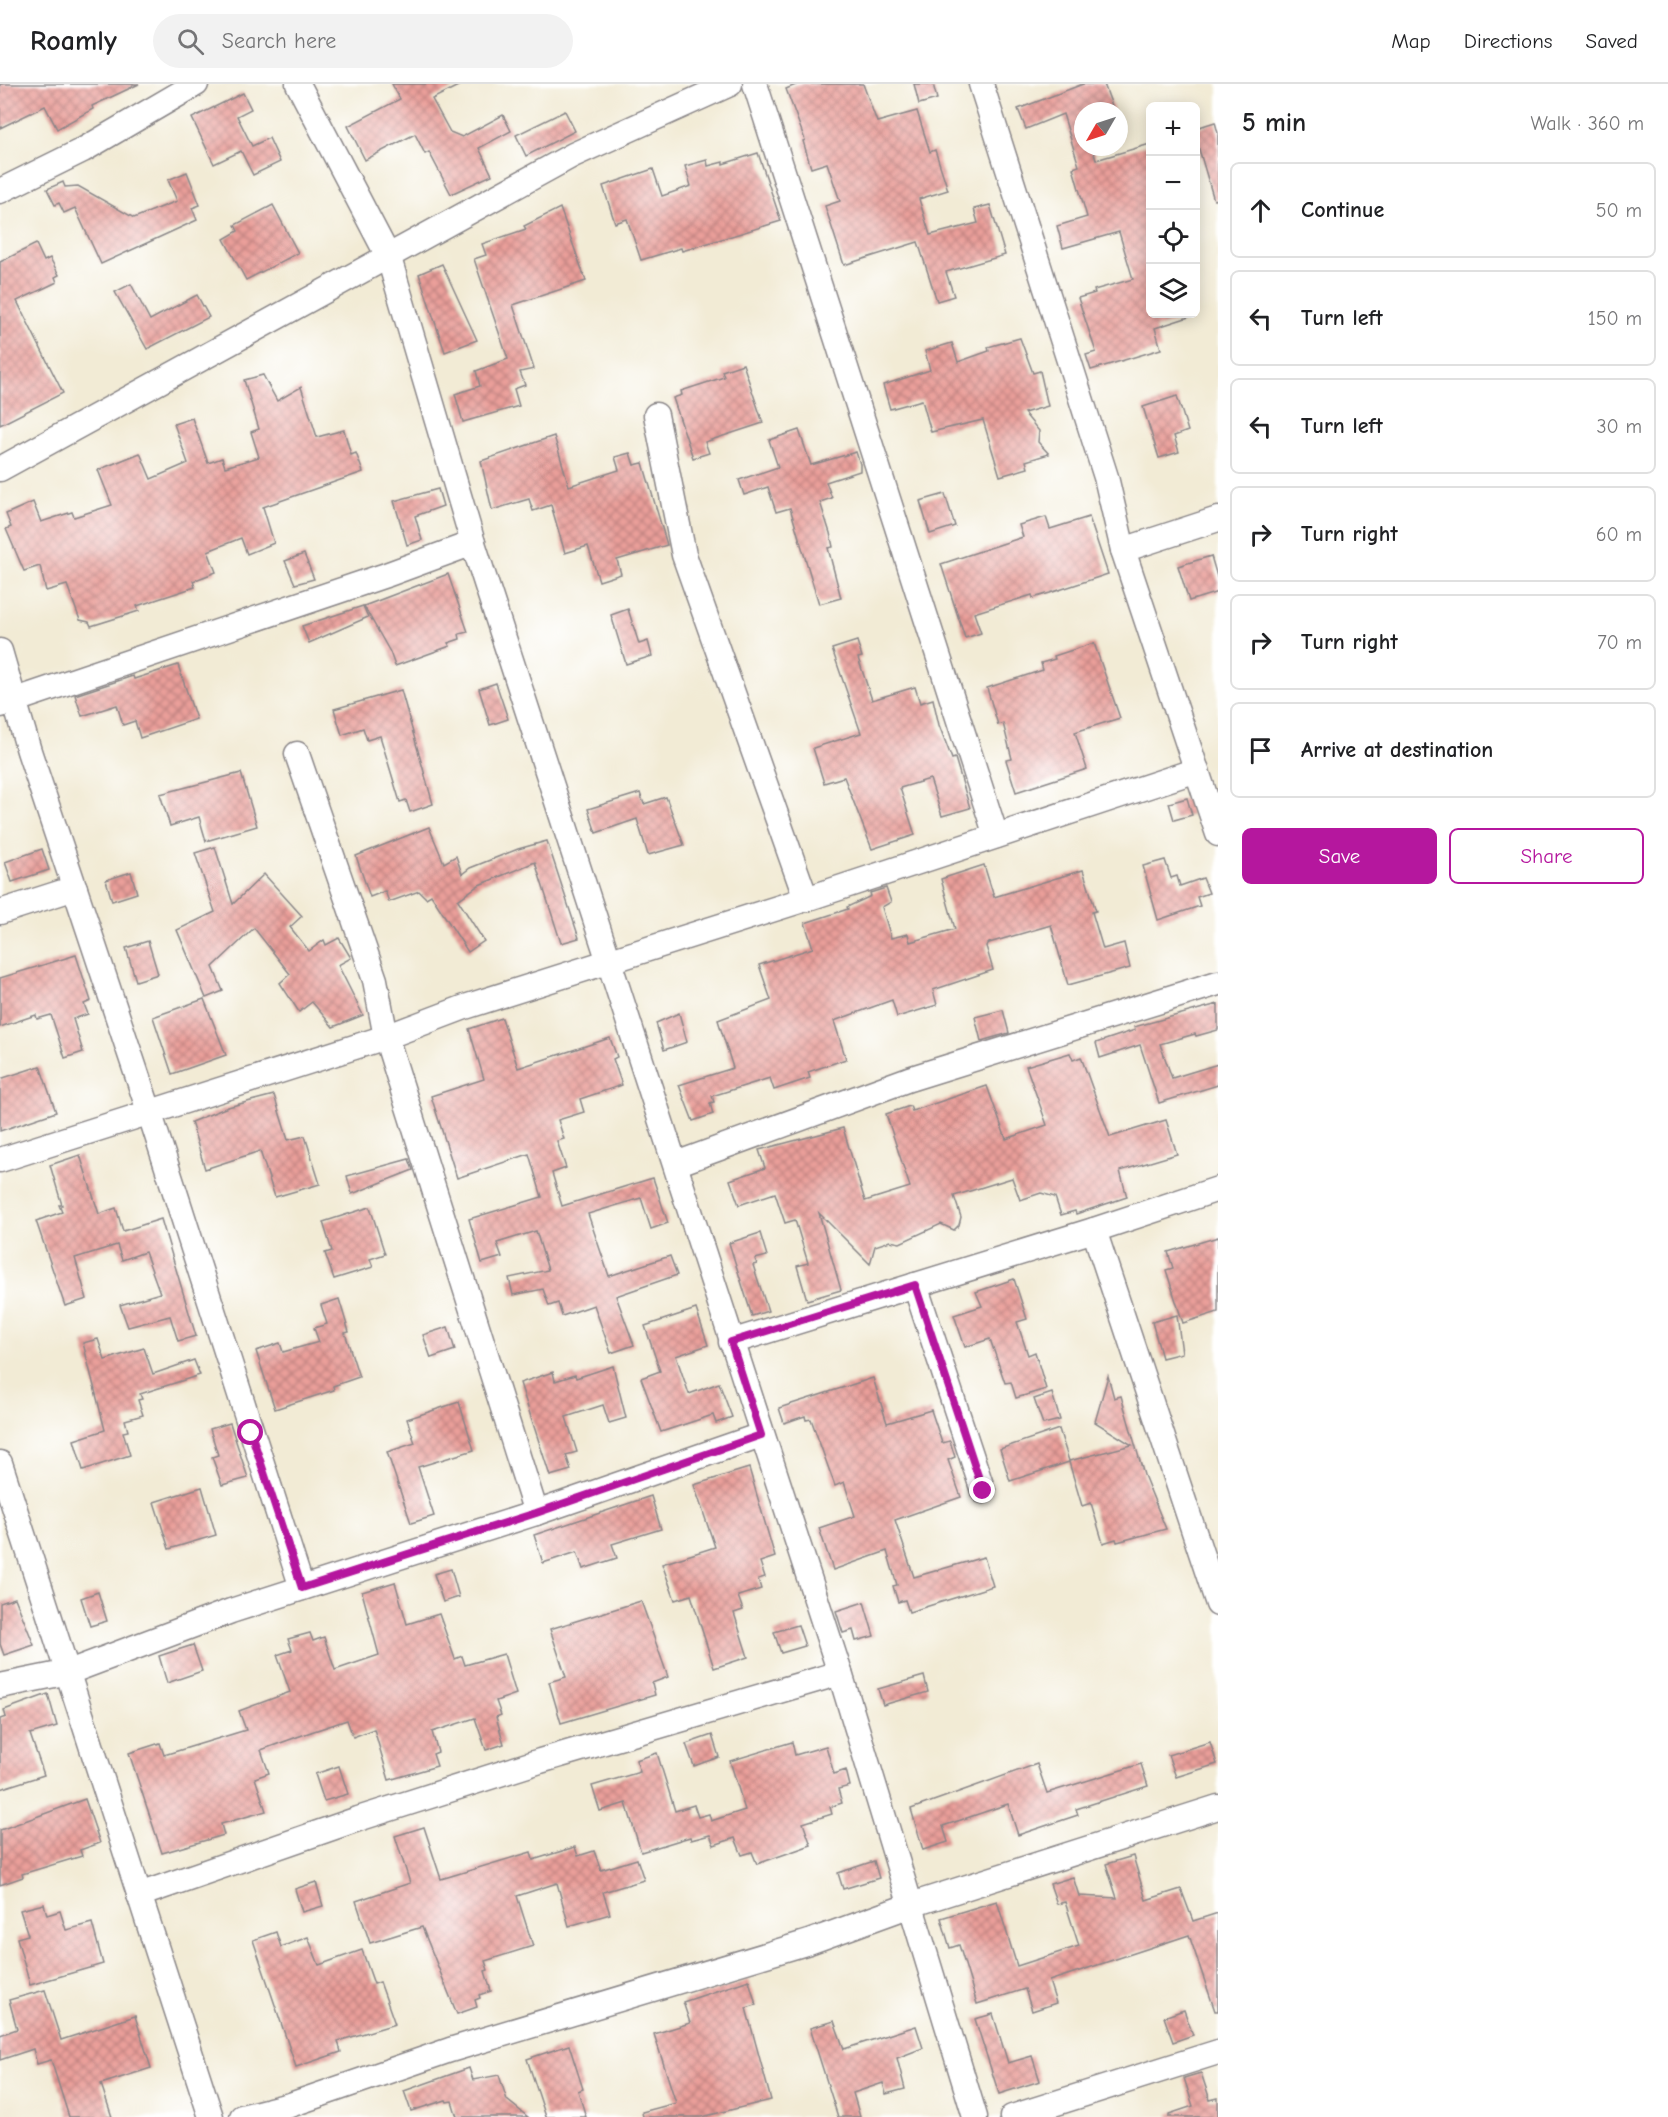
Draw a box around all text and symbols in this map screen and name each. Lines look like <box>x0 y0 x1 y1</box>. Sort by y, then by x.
search box <box>153 14 573 68</box>
text: Roamly <box>30 25 117 57</box>
icon: search <box>174 25 207 58</box>
text: Search here <box>222 28 336 54</box>
text: Map <box>1391 29 1431 53</box>
text: Directions <box>1464 29 1553 53</box>
text: Saved <box>1586 29 1638 53</box>
north arrow <box>1074 102 1128 156</box>
map controls <box>1146 102 1200 318</box>
button: + <box>1146 102 1200 156</box>
text: 5 min <box>1242 108 1306 138</box>
text: Walk · 360 m <box>1530 112 1644 135</box>
button: − <box>1146 156 1200 210</box>
icon: ahead <box>1244 194 1277 227</box>
text: Continue <box>1301 197 1384 223</box>
text: 50 m <box>1596 199 1642 222</box>
button: locate <box>1146 210 1200 264</box>
button: layers <box>1146 264 1200 318</box>
icon: left <box>1244 302 1277 335</box>
text: Turn left <box>1301 305 1383 331</box>
text: 150 m <box>1588 307 1642 330</box>
icon: left <box>1244 410 1277 443</box>
text: Turn left <box>1301 413 1383 439</box>
text: 30 m <box>1596 415 1642 438</box>
icon: right <box>1244 518 1277 551</box>
text: Turn right <box>1301 521 1398 547</box>
text: 60 m <box>1596 523 1642 546</box>
icon: right <box>1244 626 1277 659</box>
text: Turn right <box>1301 629 1398 655</box>
text: 70 m <box>1597 631 1642 654</box>
icon: arrive <box>1244 734 1277 767</box>
text: Arrive at destination <box>1301 737 1493 763</box>
button: Save <box>1242 828 1437 884</box>
button: Share <box>1449 828 1644 884</box>
route start <box>237 1419 263 1445</box>
route end <box>969 1477 995 1503</box>

